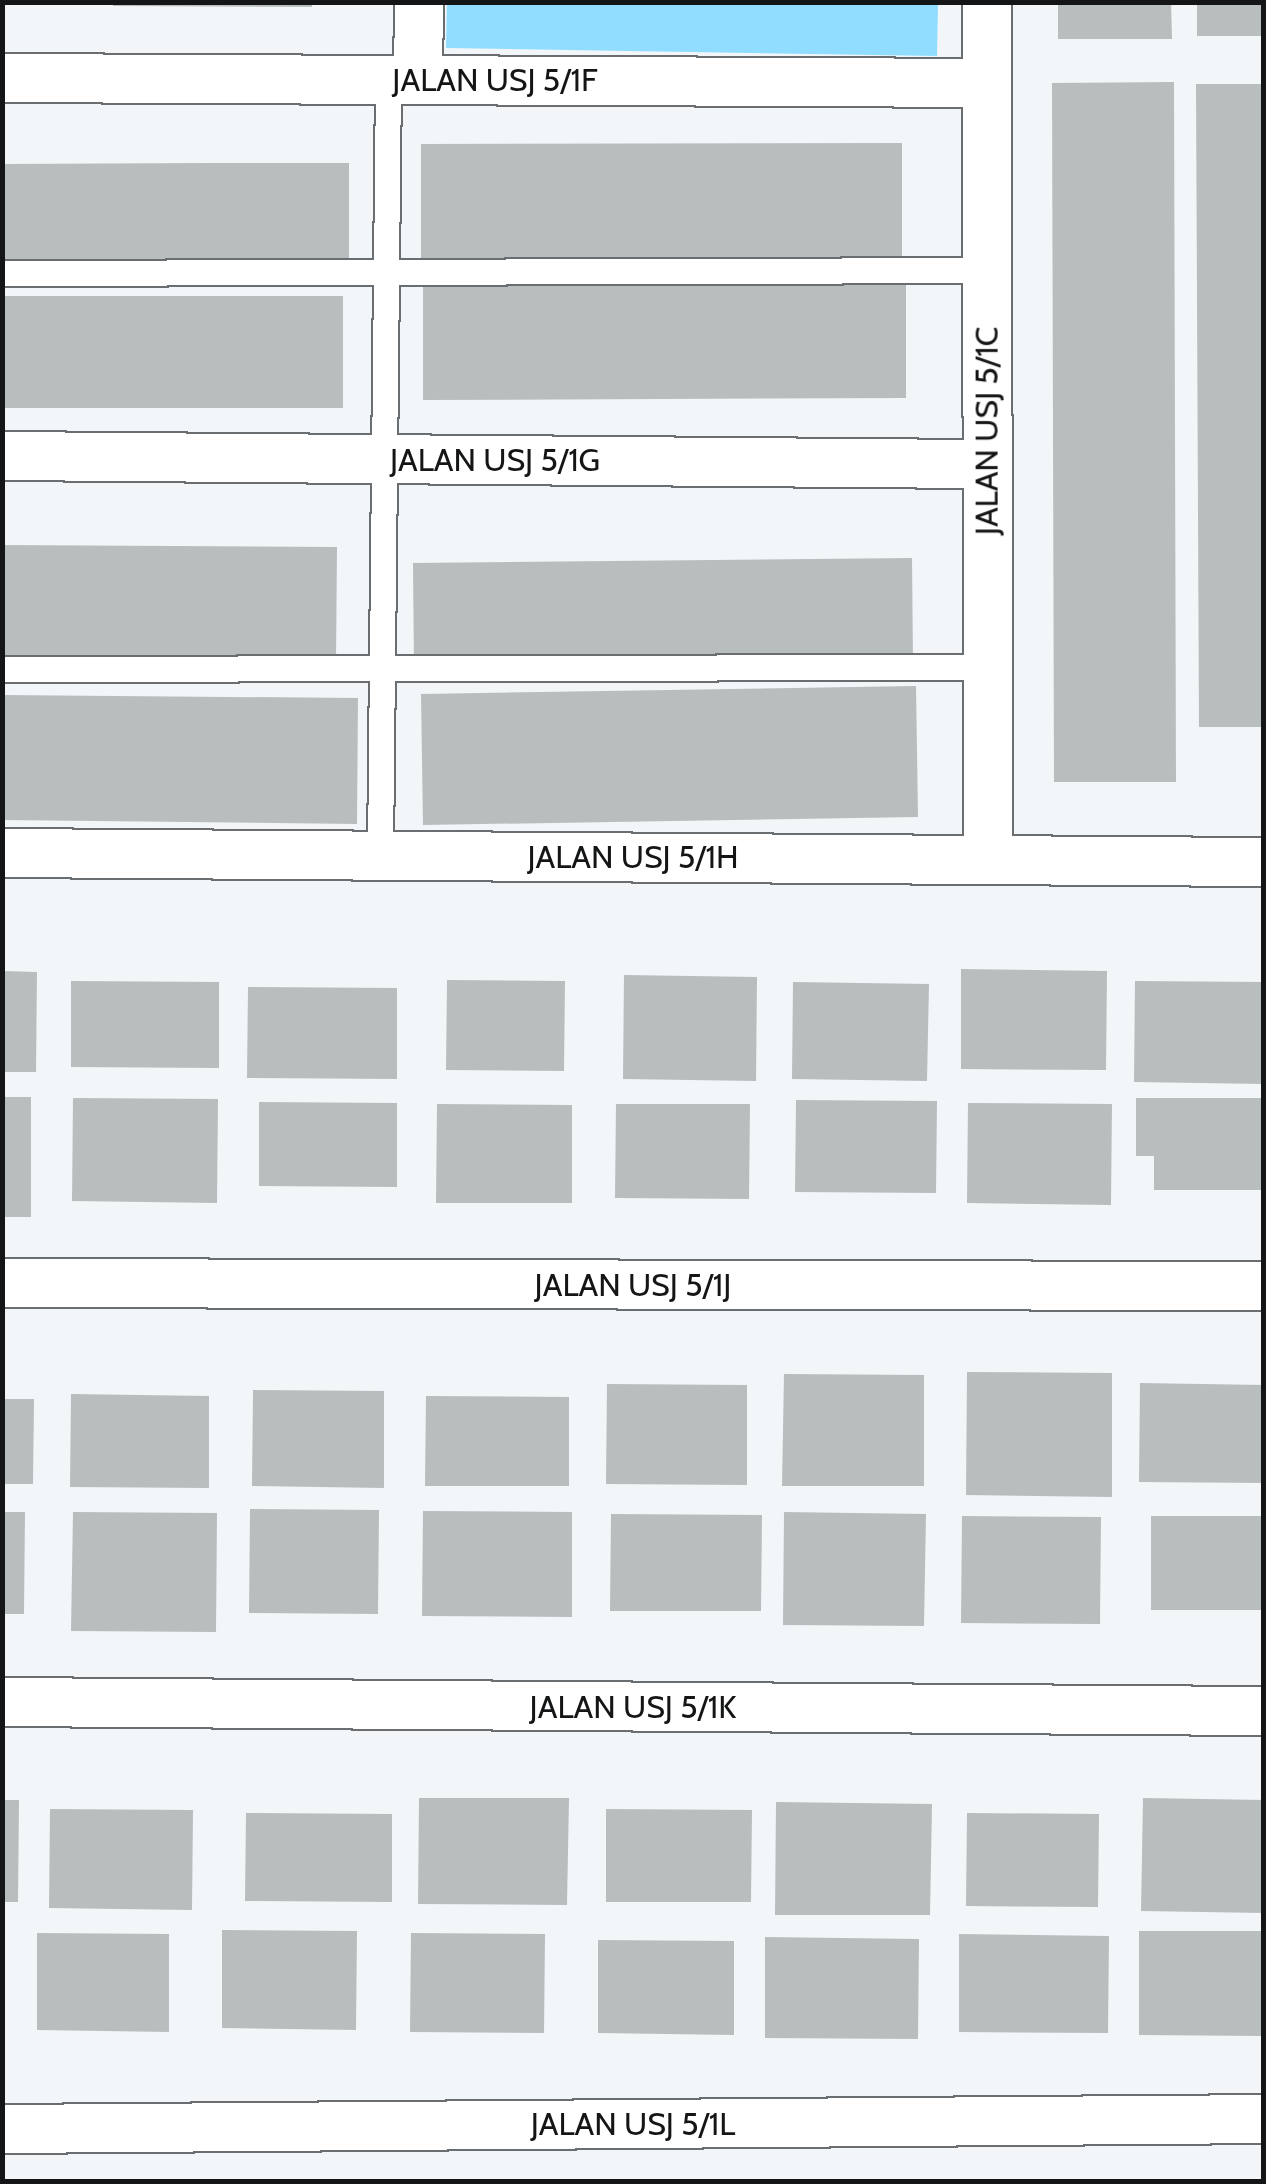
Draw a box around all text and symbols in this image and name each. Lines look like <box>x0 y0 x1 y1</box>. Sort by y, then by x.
street label: JALAN USJ 5/1F <box>392 61 598 99</box>
street label: JALAN USJ 5/1C <box>968 327 1006 535</box>
street label: JALAN USJ 5/1G <box>390 441 600 479</box>
street label: JALAN USJ 5/1H <box>527 838 739 876</box>
street label: JALAN USJ 5/1J <box>535 1266 731 1304</box>
street label: JALAN USJ 5/1K <box>530 1688 736 1726</box>
street label: JALAN USJ 5/1L <box>531 2105 735 2143</box>

